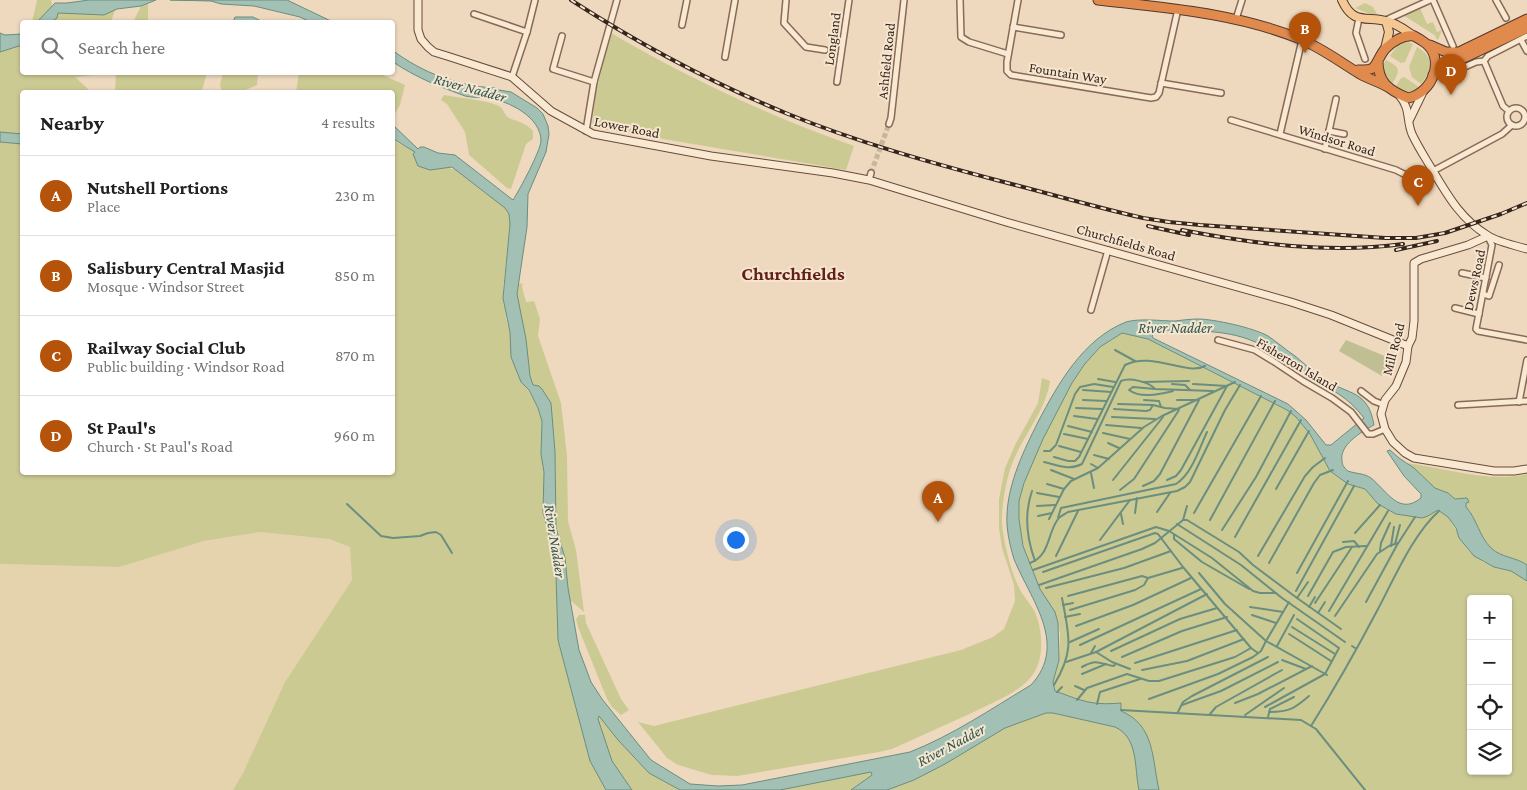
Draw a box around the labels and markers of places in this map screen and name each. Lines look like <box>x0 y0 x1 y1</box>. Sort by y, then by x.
pin: B <box>1289 12 1321 53</box>
pin: D <box>1435 54 1467 95</box>
pin: C <box>1402 165 1434 206</box>
pin: A <box>922 481 954 522</box>

